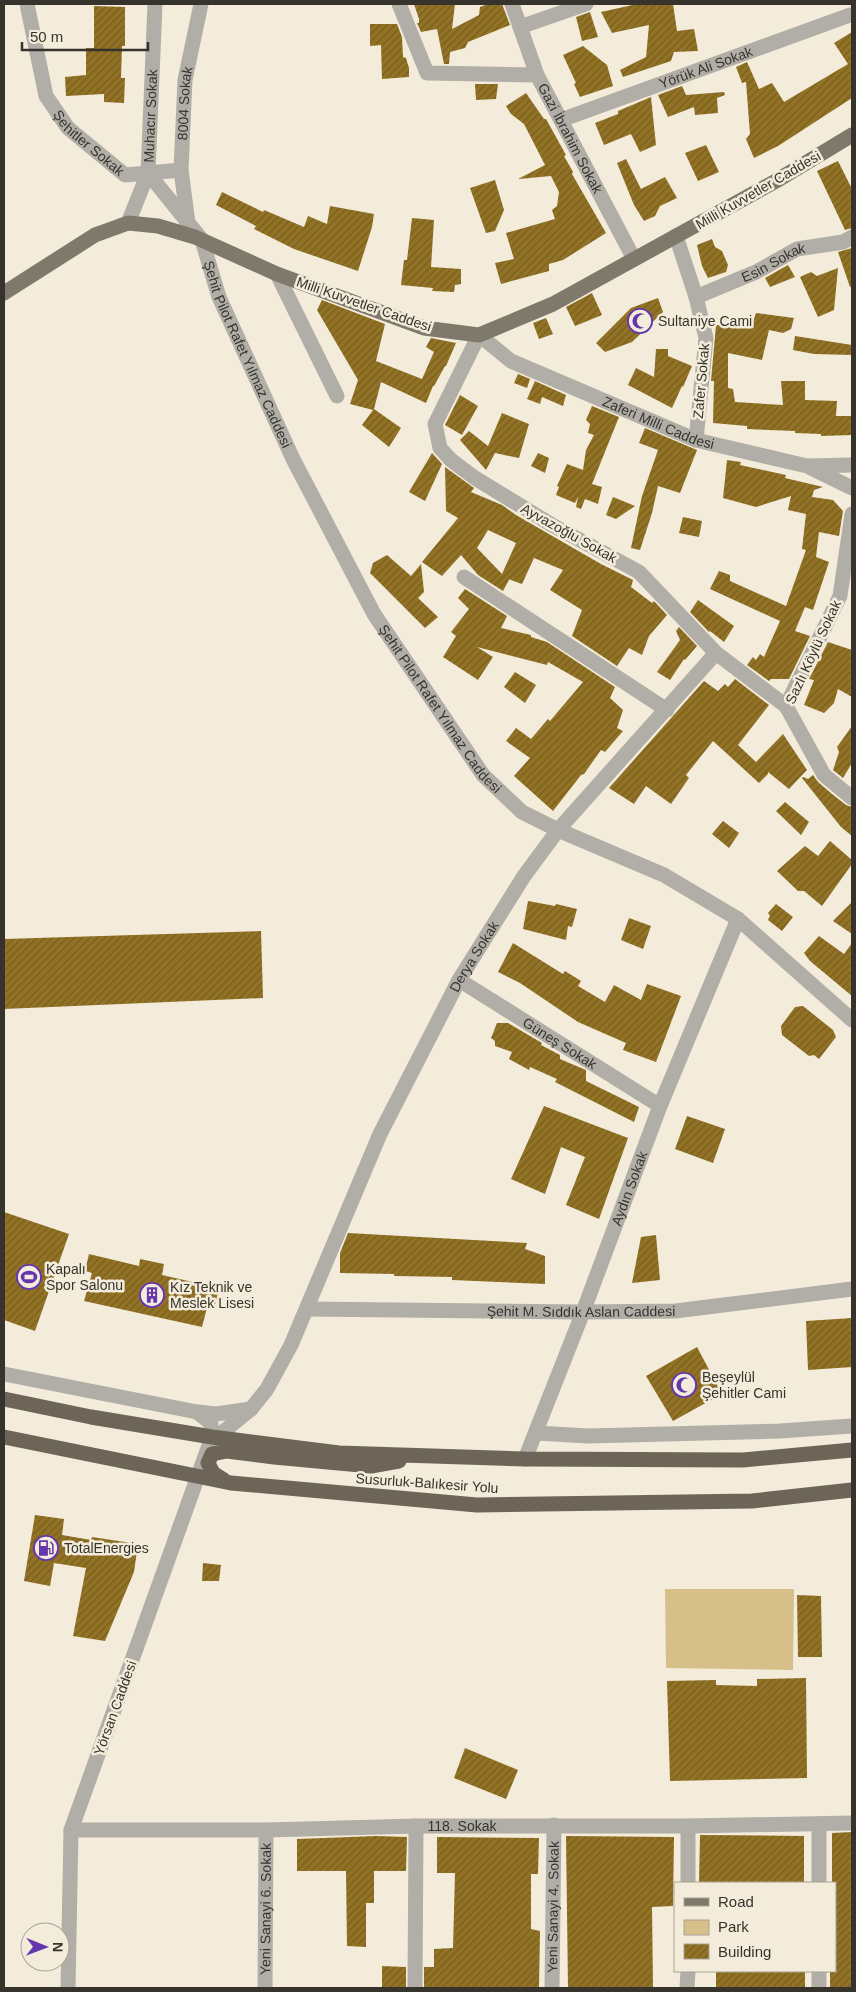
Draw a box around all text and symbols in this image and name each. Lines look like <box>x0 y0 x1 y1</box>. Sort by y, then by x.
scale bar <box>22 20 149 52</box>
text: 50 m <box>30 28 63 45</box>
street label: Yörük Ali Sokak <box>657 43 756 92</box>
street label: 8004 Sokak <box>174 64 196 141</box>
street label: Muhacır Sokak <box>140 68 160 163</box>
street label: Gazi İbrahim Sokak <box>535 80 606 197</box>
street label: Şehitler Sokak <box>50 107 128 180</box>
street label: Milli Kuvvetler Caddesi <box>693 148 823 232</box>
street label: Esin Sokak <box>739 240 807 285</box>
street label: Şehit Pilot Rafet Yılmaz Caddesi <box>201 259 295 450</box>
street label: Milli Kuvvetler Caddesi <box>294 273 434 335</box>
mosque icon: Sultaniye Cami <box>627 308 653 334</box>
place label: Sultaniye Cami <box>658 313 752 329</box>
street label: Zafer Sokak <box>690 342 712 419</box>
street label: Zaferi Milli Caddesi <box>600 393 716 452</box>
street label: Ayvazoğlu Sokak <box>518 500 621 566</box>
street label: Sazlı Köylü Sokak <box>782 597 845 707</box>
street label: Şehit Pilot Rafet Yılmaz Caddesi <box>376 622 505 796</box>
street label: Derya Sokak <box>446 917 502 995</box>
street label: Güneş Sokak <box>520 1014 601 1073</box>
street label: Aydın Sokak <box>608 1148 651 1228</box>
place label: Kapalı Spor Salonu <box>46 1261 123 1293</box>
sports icon: Kapalı Spor Salonu <box>16 1264 42 1290</box>
place label: Kız Teknik ve Meslek Lisesi <box>170 1279 254 1311</box>
building icon: Kız Teknik ve Meslek Lisesi <box>139 1282 165 1308</box>
street label: Şehit M. Sıddık Aslan Caddesi <box>487 1303 675 1320</box>
place label: Beşeylül Şehitler Cami <box>702 1369 786 1401</box>
mosque icon: Beşeylül Şehitler Cami <box>671 1372 697 1398</box>
street label: Susurluk-Balıkesir Yolu <box>355 1470 499 1496</box>
fuel station icon: TotalEnergies <box>33 1535 59 1561</box>
place label: TotalEnergies <box>64 1540 149 1556</box>
street label: Yörsan Caddesi <box>90 1658 140 1758</box>
street label: 118. Sokak <box>427 1818 497 1834</box>
street label: Yeni Sanayi 4. Sokak <box>544 1840 562 1973</box>
street label: Yeni Sanayi 6. Sokak <box>257 1842 274 1975</box>
legend <box>674 1882 836 1972</box>
text: Road <box>718 1893 754 1910</box>
text: Park <box>718 1918 749 1935</box>
north arrow <box>20 1922 70 1972</box>
text: N <box>50 1942 66 1952</box>
text: Building <box>718 1943 771 1960</box>

